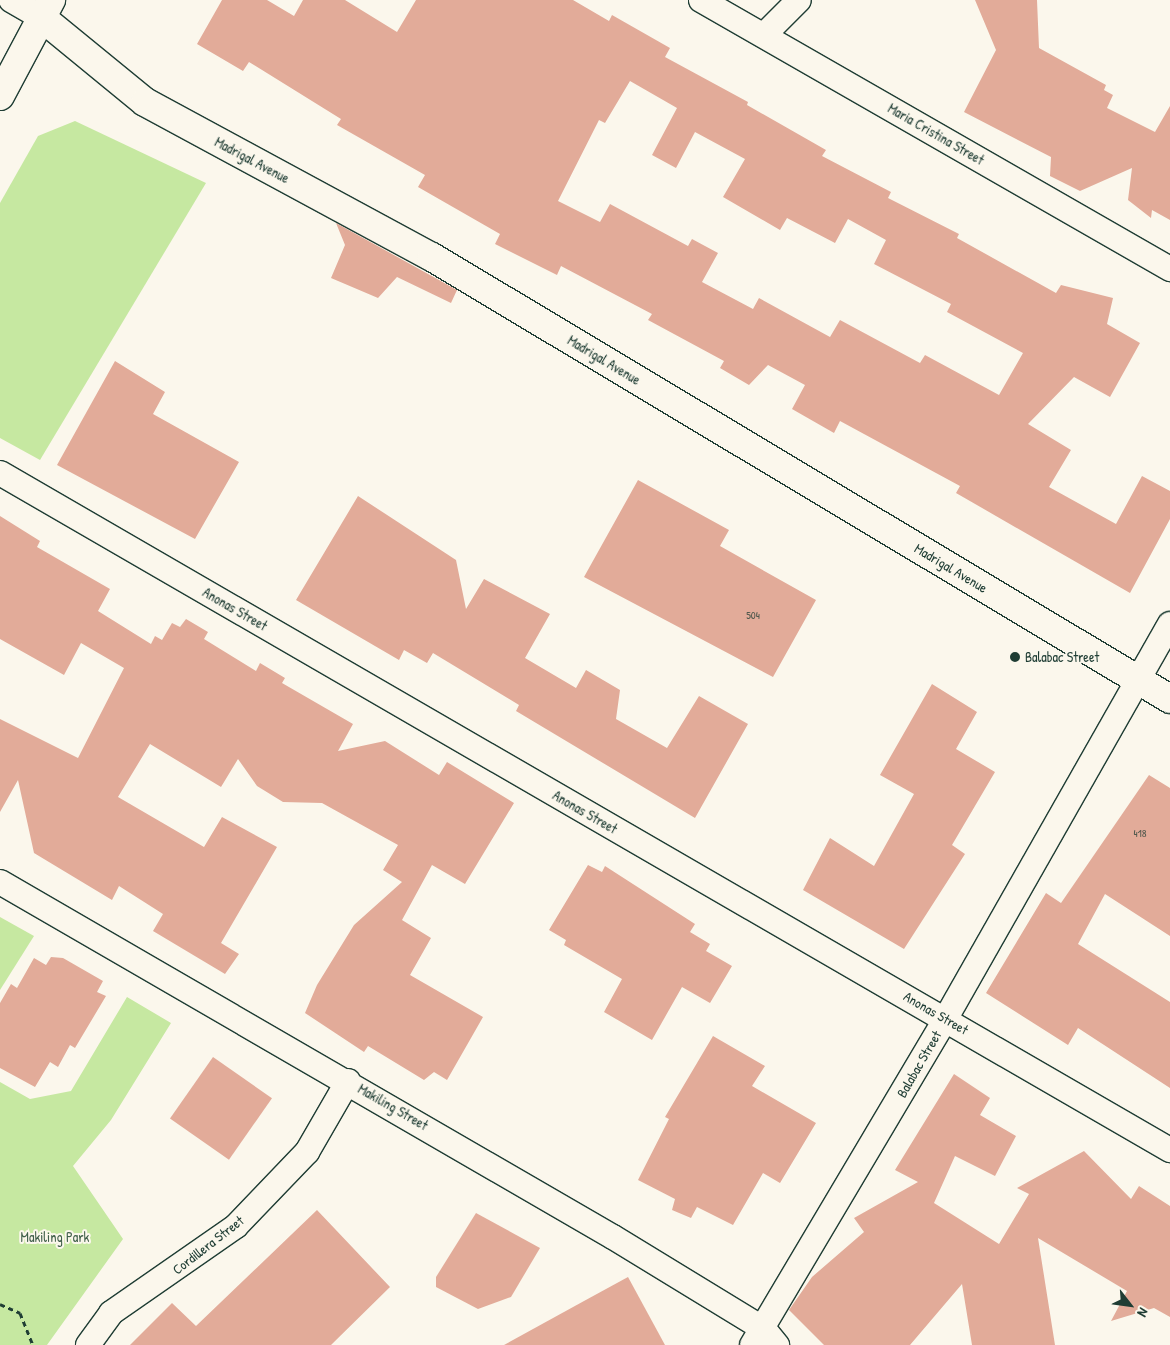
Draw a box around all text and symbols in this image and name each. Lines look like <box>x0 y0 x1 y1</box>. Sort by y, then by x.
street label: Maria Cristina Street <box>885 100 987 168</box>
street label: Madrigal Avenue <box>212 133 292 187</box>
street label: Madrigal Avenue <box>565 332 643 388</box>
street label: Madrigal Avenue <box>912 540 990 596</box>
street label: Anonas Street <box>200 584 270 634</box>
house number: 504 <box>746 608 760 622</box>
place label: Balabac Street <box>1025 649 1099 665</box>
marker: Balabac Street <box>1009 651 1021 663</box>
street label: Anonas Street <box>550 787 620 837</box>
house number: 418 <box>1134 826 1146 840</box>
street label: Anonas Street <box>901 988 971 1038</box>
street label: Balabac Street <box>893 1028 945 1100</box>
street label: Makiling Street <box>355 1080 431 1134</box>
street label: Cordillera Street <box>169 1212 247 1278</box>
park label: Makiling Park <box>21 1229 89 1245</box>
north arrow <box>1105 1280 1155 1330</box>
text: N <box>1133 1305 1154 1321</box>

